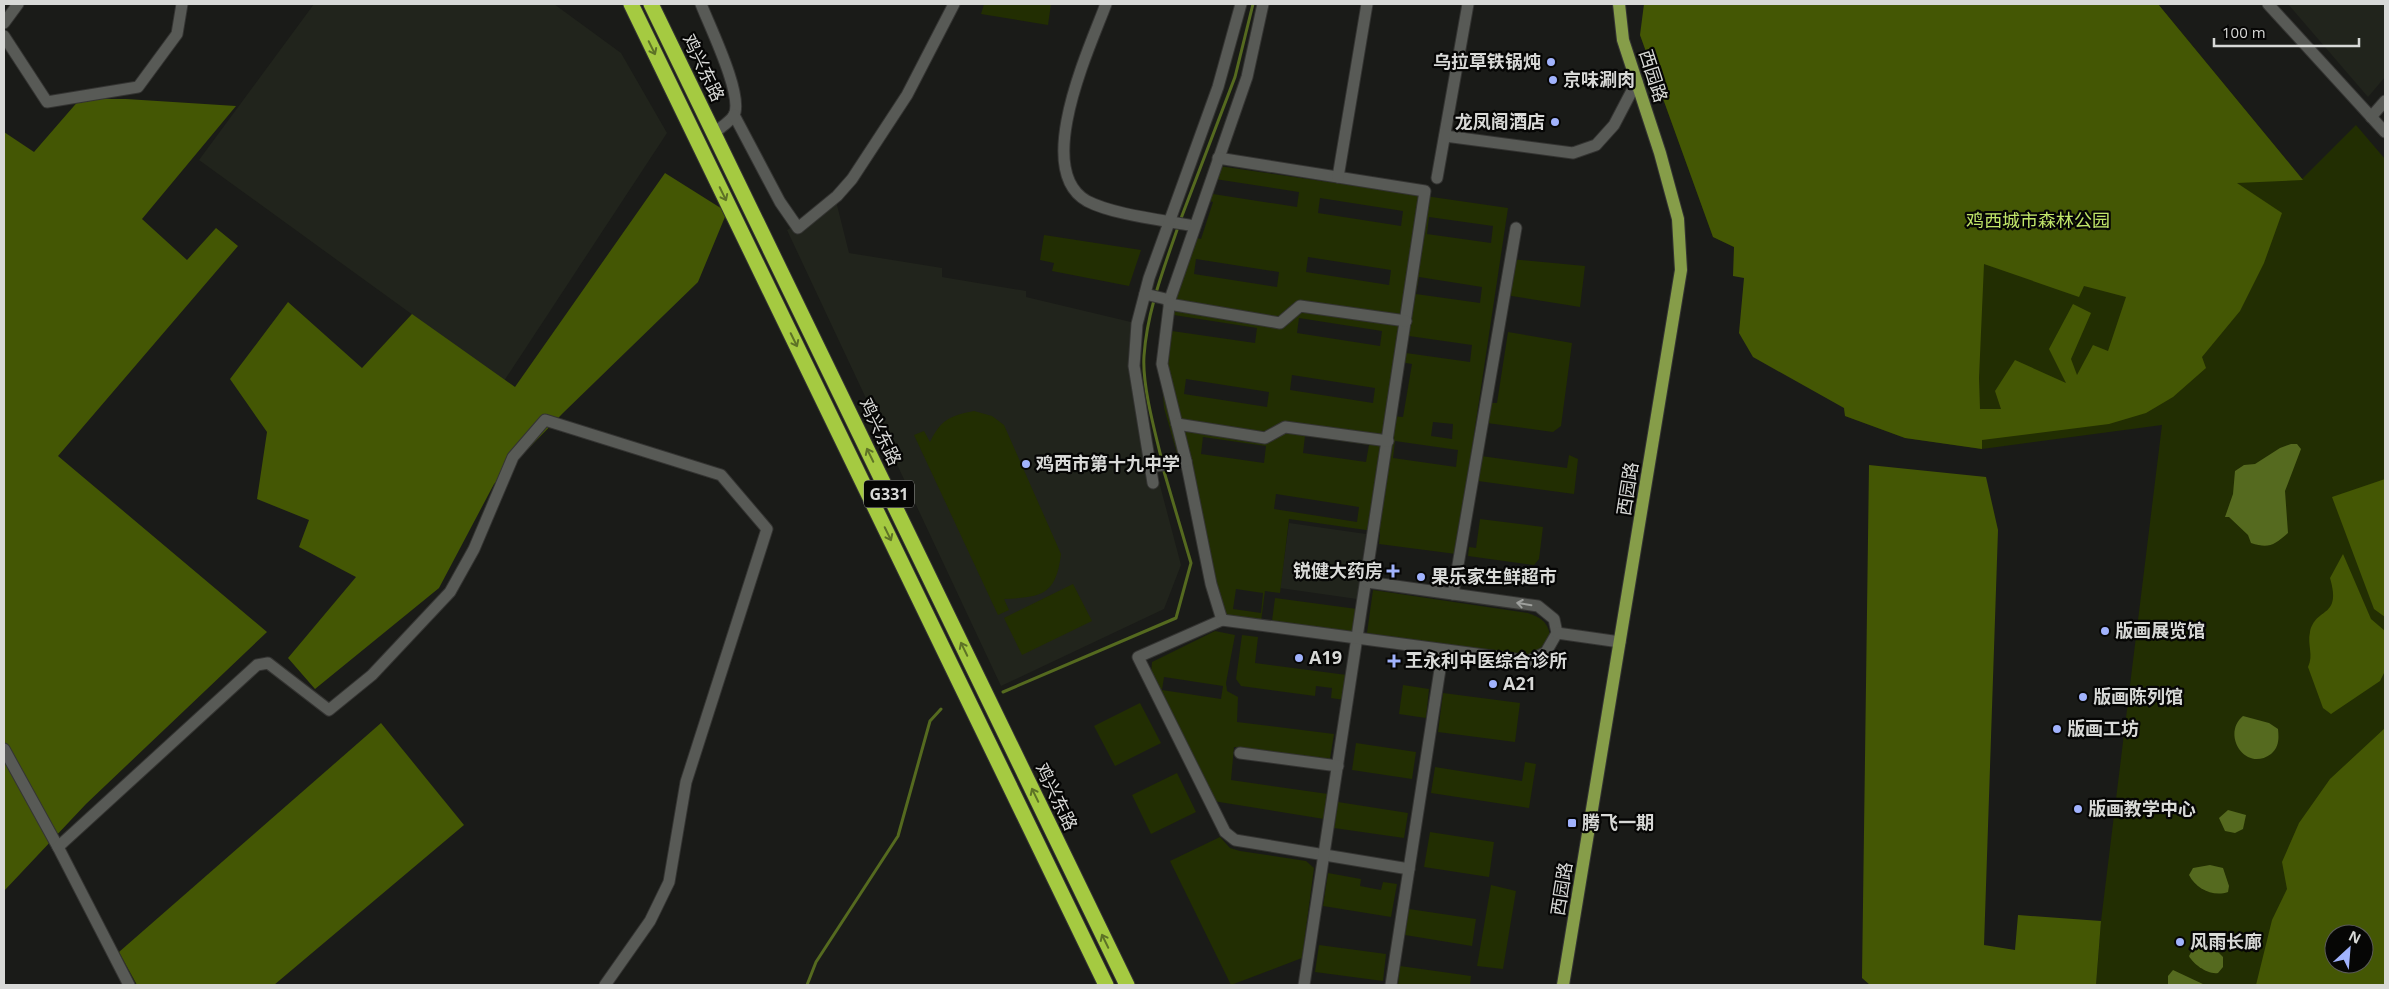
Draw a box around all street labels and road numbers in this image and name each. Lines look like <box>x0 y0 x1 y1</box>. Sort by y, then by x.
street label: 鸡兴东路 <box>677 30 730 105</box>
street label: 西园路 <box>1634 46 1674 105</box>
street label: 鸡兴东路 <box>854 394 907 469</box>
street label: 西园路 <box>1611 460 1643 517</box>
road number: G331 <box>864 480 914 508</box>
street label: 鸡兴东路 <box>1030 759 1083 834</box>
street label: 西园路 <box>1545 860 1577 917</box>

